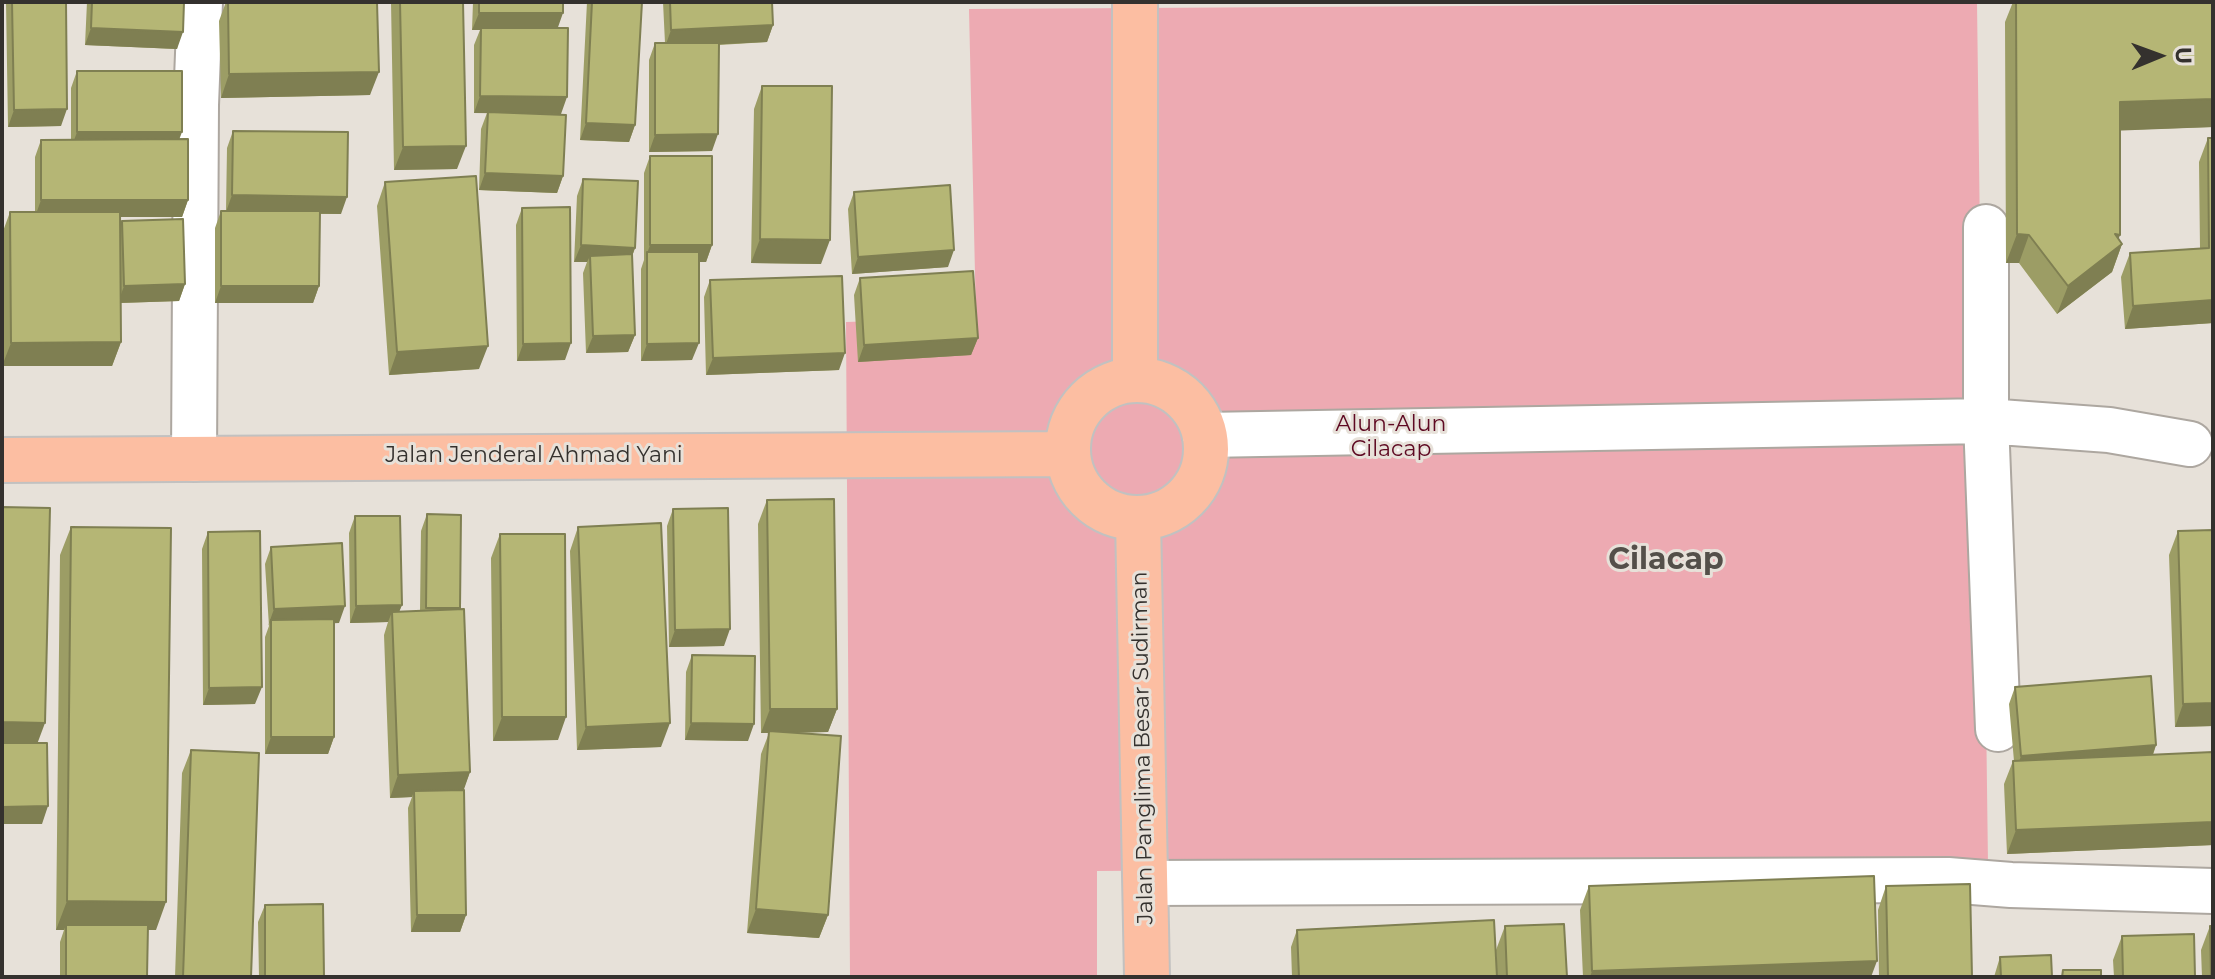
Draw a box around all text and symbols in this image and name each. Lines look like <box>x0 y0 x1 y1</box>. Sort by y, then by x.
north arrow <box>2119 16 2199 96</box>
text: U <box>2170 47 2197 64</box>
park label: Alun-Alun Cilacap <box>1336 412 1446 464</box>
street label: Jalan Jenderal Ahmad Yani <box>385 443 683 469</box>
district label: Cilacap <box>1608 542 1724 578</box>
street label: Jalan Panglima Besar Sudirman <box>1127 571 1159 925</box>

